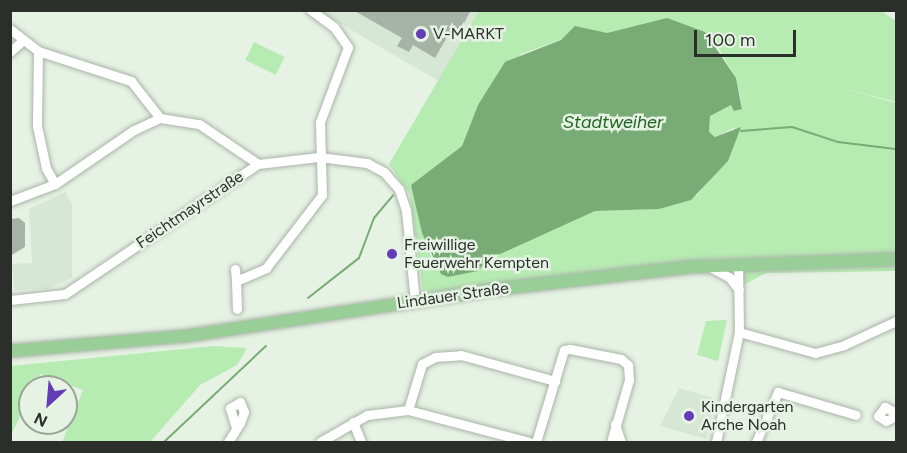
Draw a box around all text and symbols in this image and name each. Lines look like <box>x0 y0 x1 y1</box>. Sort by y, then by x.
scale bar <box>697 18 799 56</box>
place label: V-MARKT <box>433 24 504 44</box>
marker: V-MARKT <box>414 27 428 41</box>
text: 100 m <box>705 29 755 51</box>
water label: Stadtweiher <box>563 111 663 133</box>
street label: Feichtmayrstraße <box>133 167 247 253</box>
place label: Freiwillige Feuerwehr Kempten <box>404 235 549 273</box>
marker: Freiwillige Feuerwehr Kempten <box>385 247 399 261</box>
street label: Lindauer Straße <box>396 279 510 313</box>
north arrow <box>18 375 78 435</box>
place label: Kindergarten Arche Noah <box>701 397 794 435</box>
text: N <box>31 409 50 431</box>
marker: Kindergarten Arche Noah <box>682 409 696 423</box>

